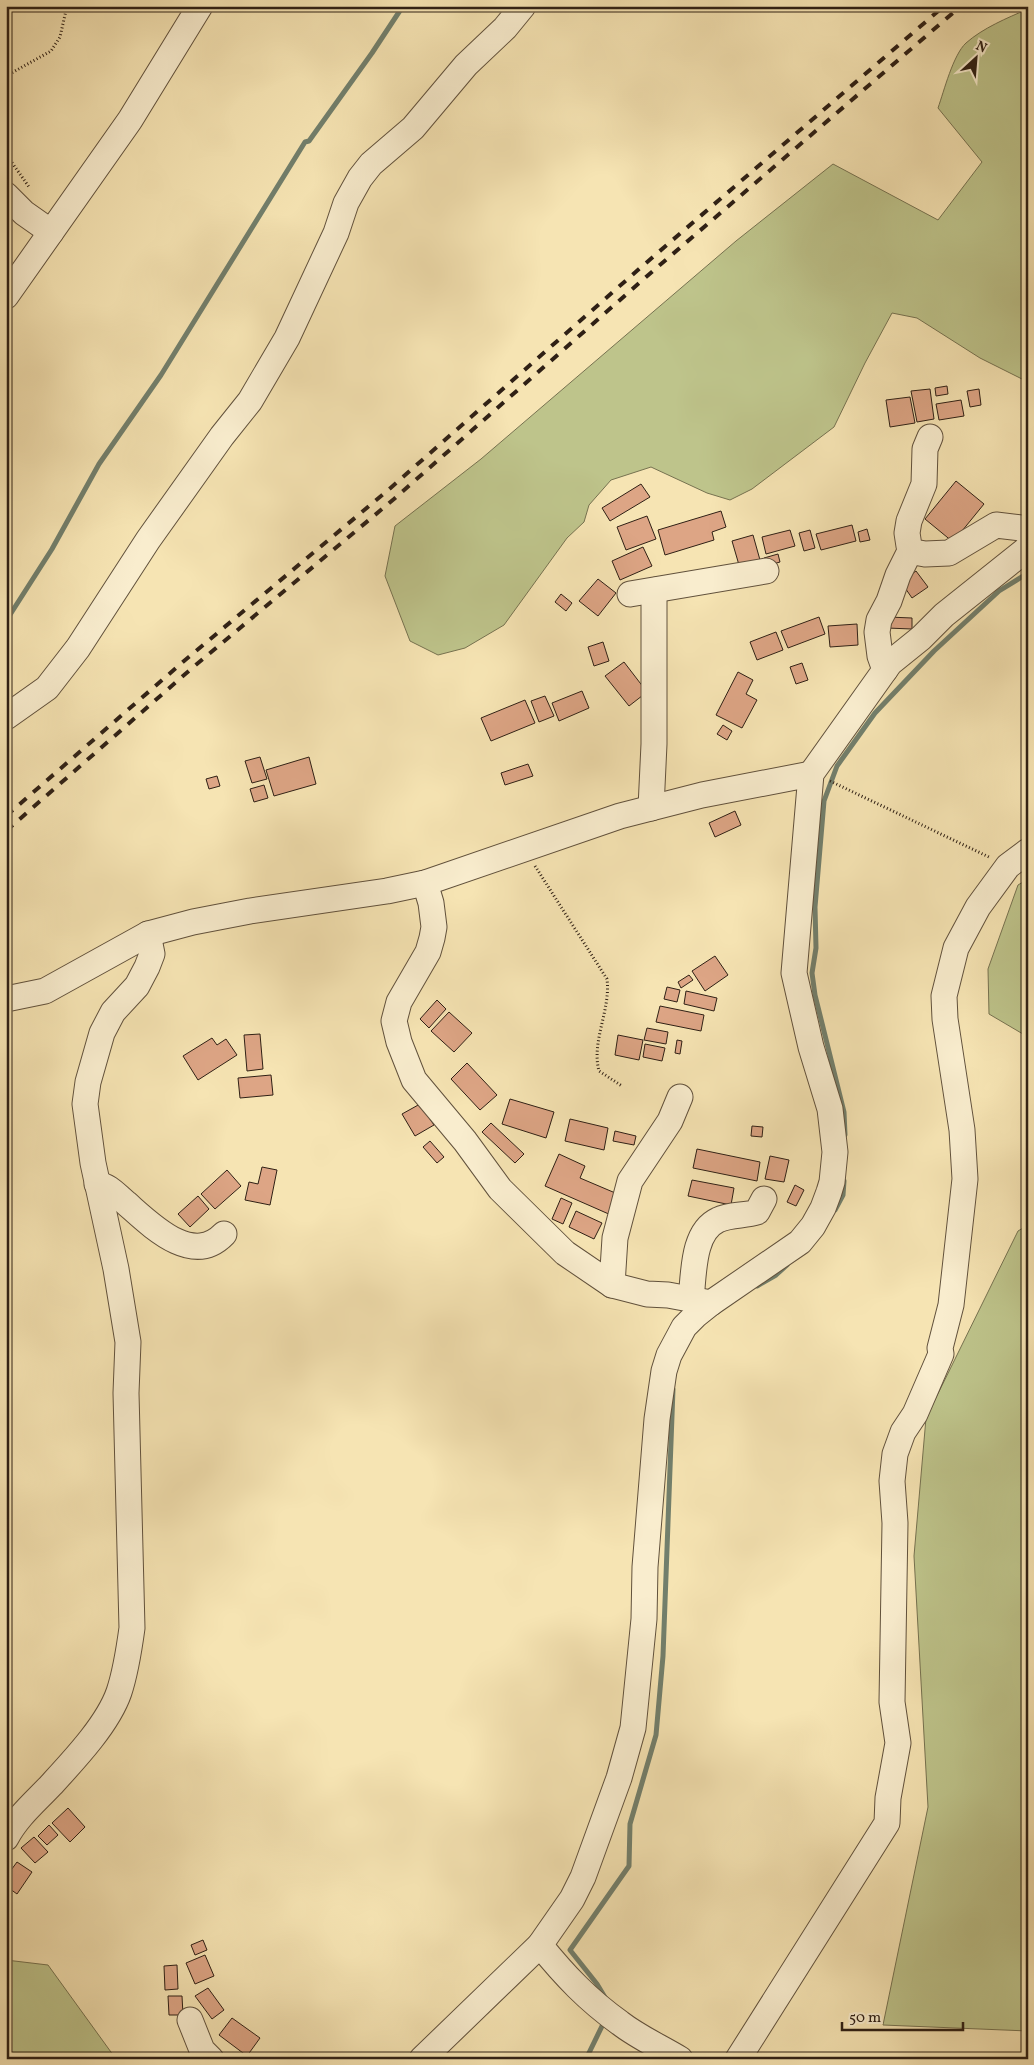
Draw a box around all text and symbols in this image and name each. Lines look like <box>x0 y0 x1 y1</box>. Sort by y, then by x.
north arrow <box>952 32 1002 82</box>
text: N <box>972 37 990 58</box>
scale bar <box>842 2000 963 2032</box>
text: 50 m <box>849 2008 881 2029</box>

